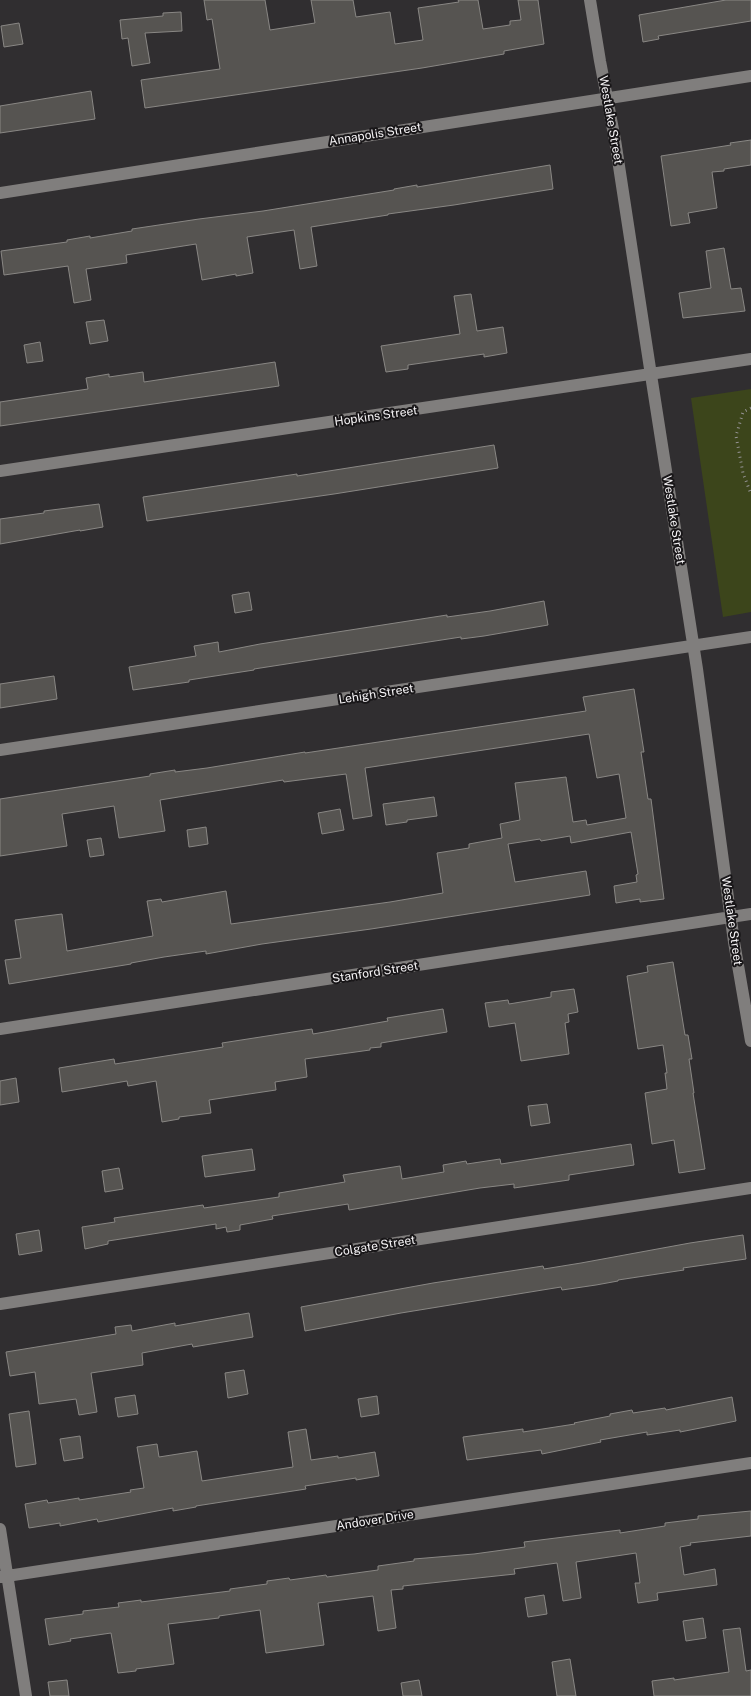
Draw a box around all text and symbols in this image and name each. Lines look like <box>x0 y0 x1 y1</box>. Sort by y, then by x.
street label: Westlake Street <box>596 75 626 166</box>
street label: Annapolis Street <box>328 120 423 148</box>
street label: Hopkins Street <box>334 403 419 429</box>
street label: Westlake Street <box>660 475 688 566</box>
street label: Lehigh Street <box>338 681 415 707</box>
street label: Westlake Street <box>719 876 745 967</box>
street label: Stanford Street <box>331 958 419 986</box>
street label: Colgate Street <box>334 1233 417 1259</box>
street label: Andover Drive <box>335 1507 415 1533</box>

